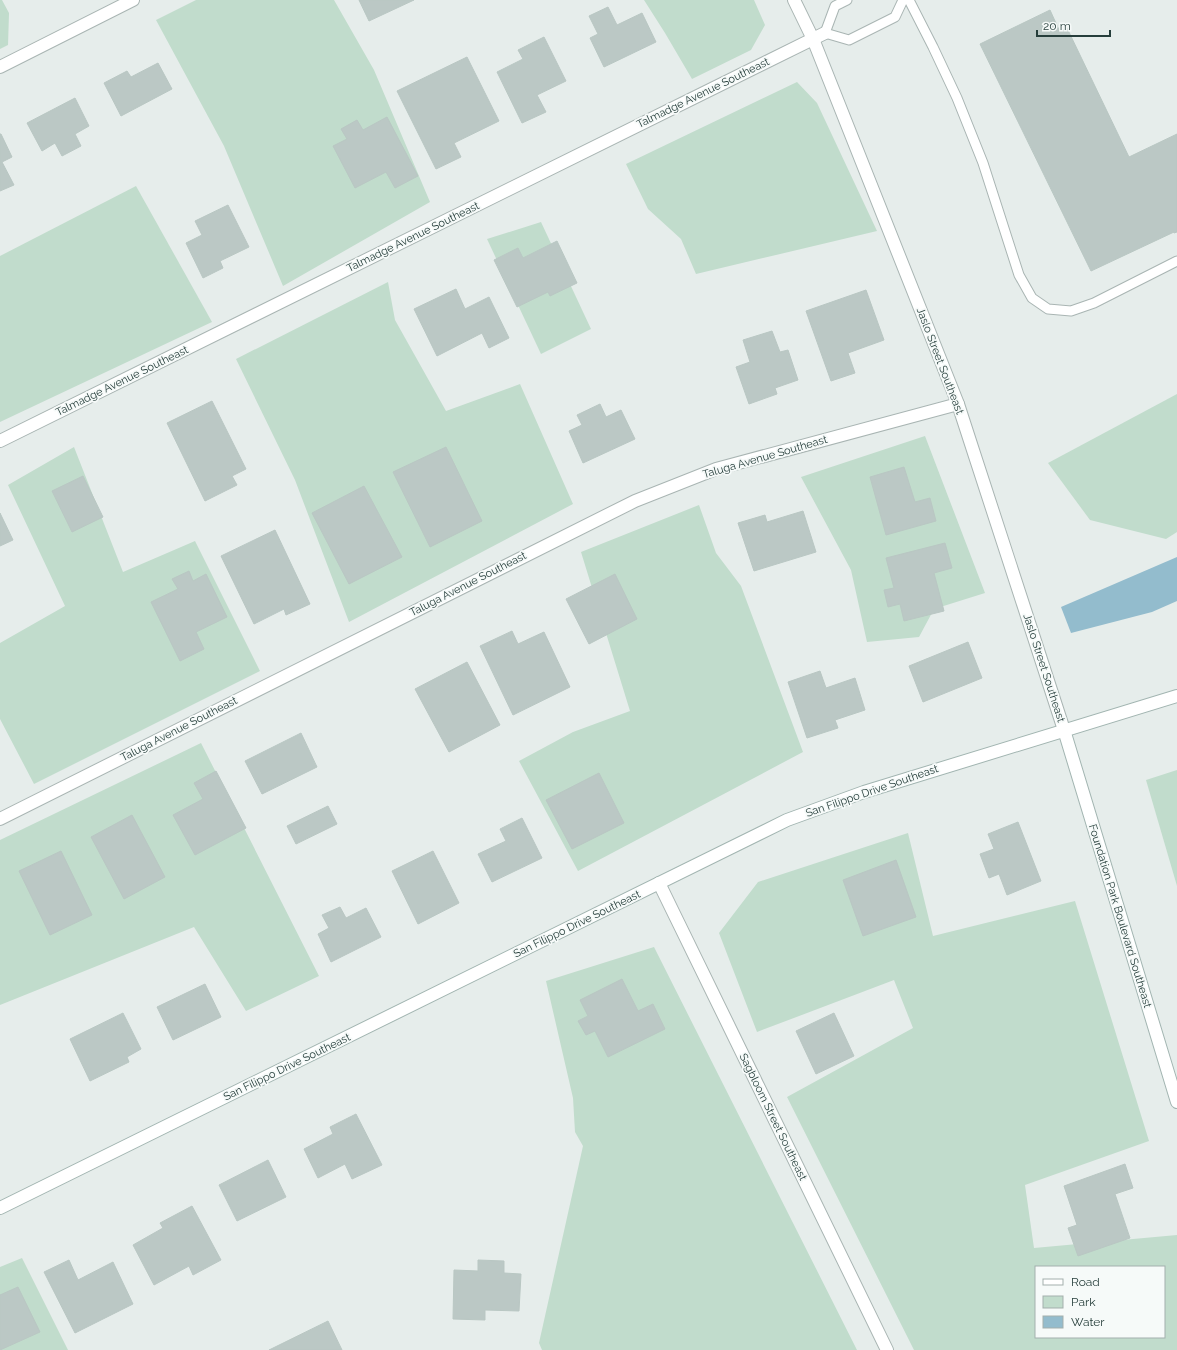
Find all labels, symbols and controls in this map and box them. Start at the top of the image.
scale bar [1037,12,1110,38]
text: 20 m [1043,19,1071,33]
street label: Talmadge Avenue Southeast [635,55,772,131]
street label: Talmadge Avenue Southeast [345,199,482,275]
street label: Jaslo Street Southeast [914,306,967,417]
street label: Talmadge Avenue Southeast [54,343,191,419]
street label: Taluga Avenue Southeast [701,433,829,481]
street label: Taluga Avenue Southeast [408,549,529,619]
street label: Jaslo Street Southeast [1020,612,1068,724]
street label: Taluga Avenue Southeast [119,694,240,764]
street label: San Filippo Drive Southeast [804,762,940,820]
street label: Foundation Park Boulevard Southeast [1086,822,1154,1010]
street label: San Filippo Drive Southeast [511,887,643,960]
street label: San Filippo Drive Southeast [221,1030,353,1103]
street label: Sagbloom Street Southeast [737,1051,810,1183]
legend [1035,1266,1165,1338]
text: Road [1071,1275,1100,1289]
text: Park [1071,1295,1096,1309]
text: Water [1071,1315,1105,1329]

